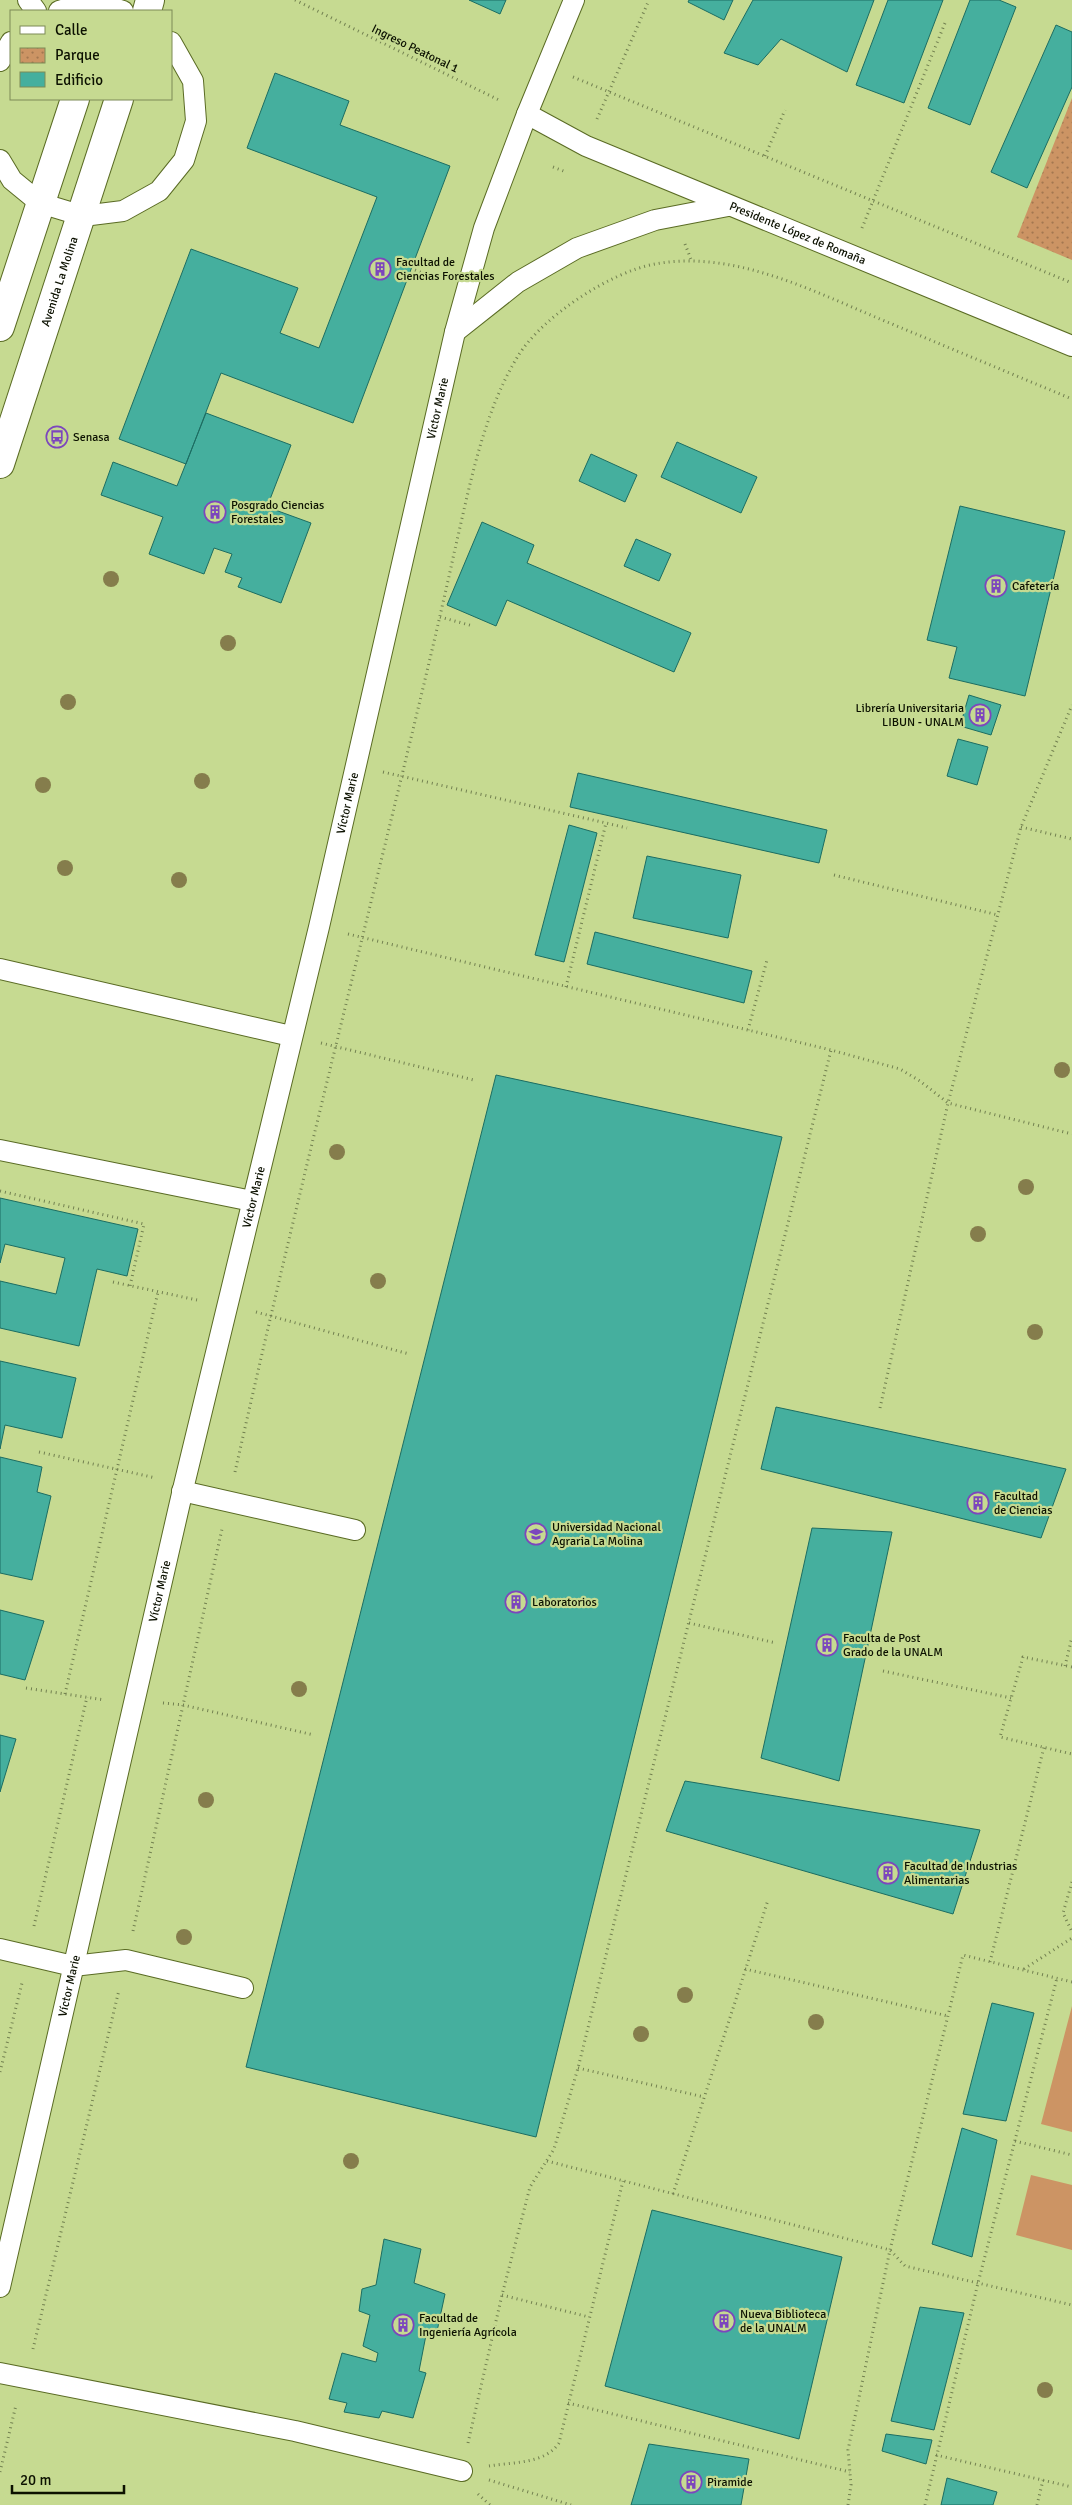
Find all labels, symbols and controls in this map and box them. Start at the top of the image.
legend [10,10,172,100]
text: Calle [55,21,88,39]
street label: Ingreso Peatonal 1 [369,21,461,77]
text: Parque [55,46,100,64]
text: Edificio [55,71,103,89]
street label: Presidente López de Romaña [727,198,868,268]
street label: Avenida La Molina [38,235,81,328]
place label: Facultad de Ciencias Forestales [396,255,495,284]
building icon: Facultad de Ciencias Forestales [368,257,392,281]
street label: Víctor Marie [423,376,452,441]
bus stop icon: Senasa [45,425,69,449]
place label: Senasa [73,430,110,445]
place label: Posgrado Ciencias Forestales [231,498,324,527]
building icon: Posgrado Ciencias Forestales [203,500,227,524]
building icon: Cafetería [984,574,1008,598]
place label: Cafetería [1012,579,1059,594]
place label: Librería Universitaria LIBUN - UNALM [855,701,964,730]
building icon: Librería Universitaria LIBUN - UNALM [968,703,992,727]
street label: Víctor Marie [333,771,362,835]
street label: Víctor Marie [239,1165,268,1229]
place label: Facultad de Ciencias [994,1489,1052,1518]
building icon: Facultad de Ciencias [966,1491,990,1515]
place label: Universidad Nacional Agraria La Molina [552,1520,661,1549]
school or university icon: Universidad Nacional Agraria La Molina [524,1522,548,1546]
street label: Víctor Marie [145,1559,174,1623]
building icon: Laboratorios [504,1590,528,1614]
place label: Laboratorios [532,1595,597,1610]
place label: Faculta de Post Grado de la UNALM [843,1631,943,1660]
building icon: Faculta de Post Grado de la UNALM [815,1633,839,1657]
place label: Facultad de Industrias Alimentarias [904,1859,1017,1888]
building icon: Facultad de Industrias Alimentarias [876,1861,900,1885]
street label: Víctor Marie [55,1953,83,2018]
place label: Nueva Biblioteca de la UNALM [740,2307,826,2336]
building icon: Nueva Biblioteca de la UNALM [712,2309,736,2333]
place label: Facultad de Ingeniería Agrícola [419,2311,517,2340]
building icon: Facultad de Ingeniería Agrícola [391,2313,415,2337]
scale bar [12,2462,125,2494]
building icon: Piramide [679,2470,703,2494]
text: 20 m [20,2471,51,2489]
place label: Piramide [707,2475,753,2490]

